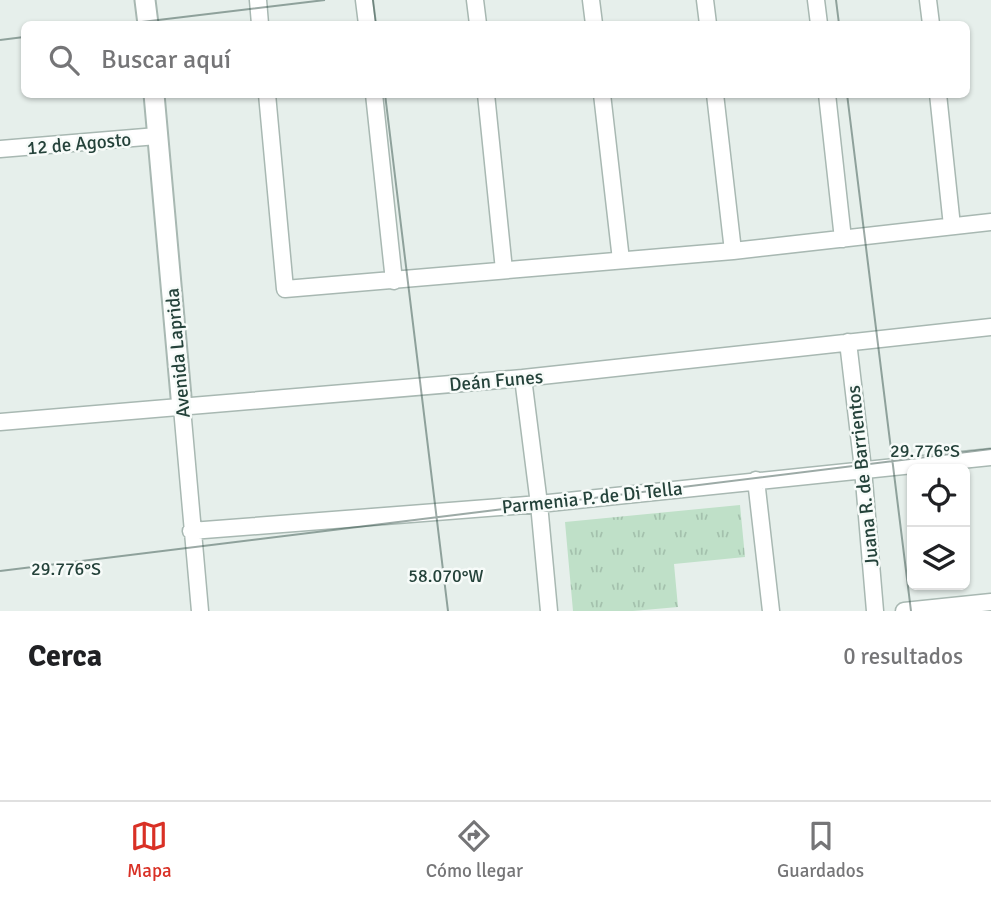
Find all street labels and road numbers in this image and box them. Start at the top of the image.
street label: 12 de Agosto [26,127,132,161]
street label: Avenida Laprida [160,287,196,419]
street label: Deán Funes [448,365,544,397]
street label: Juana R. de Barrientos [842,384,884,568]
street label: Parmenia P. de Di Tella [501,477,684,519]

